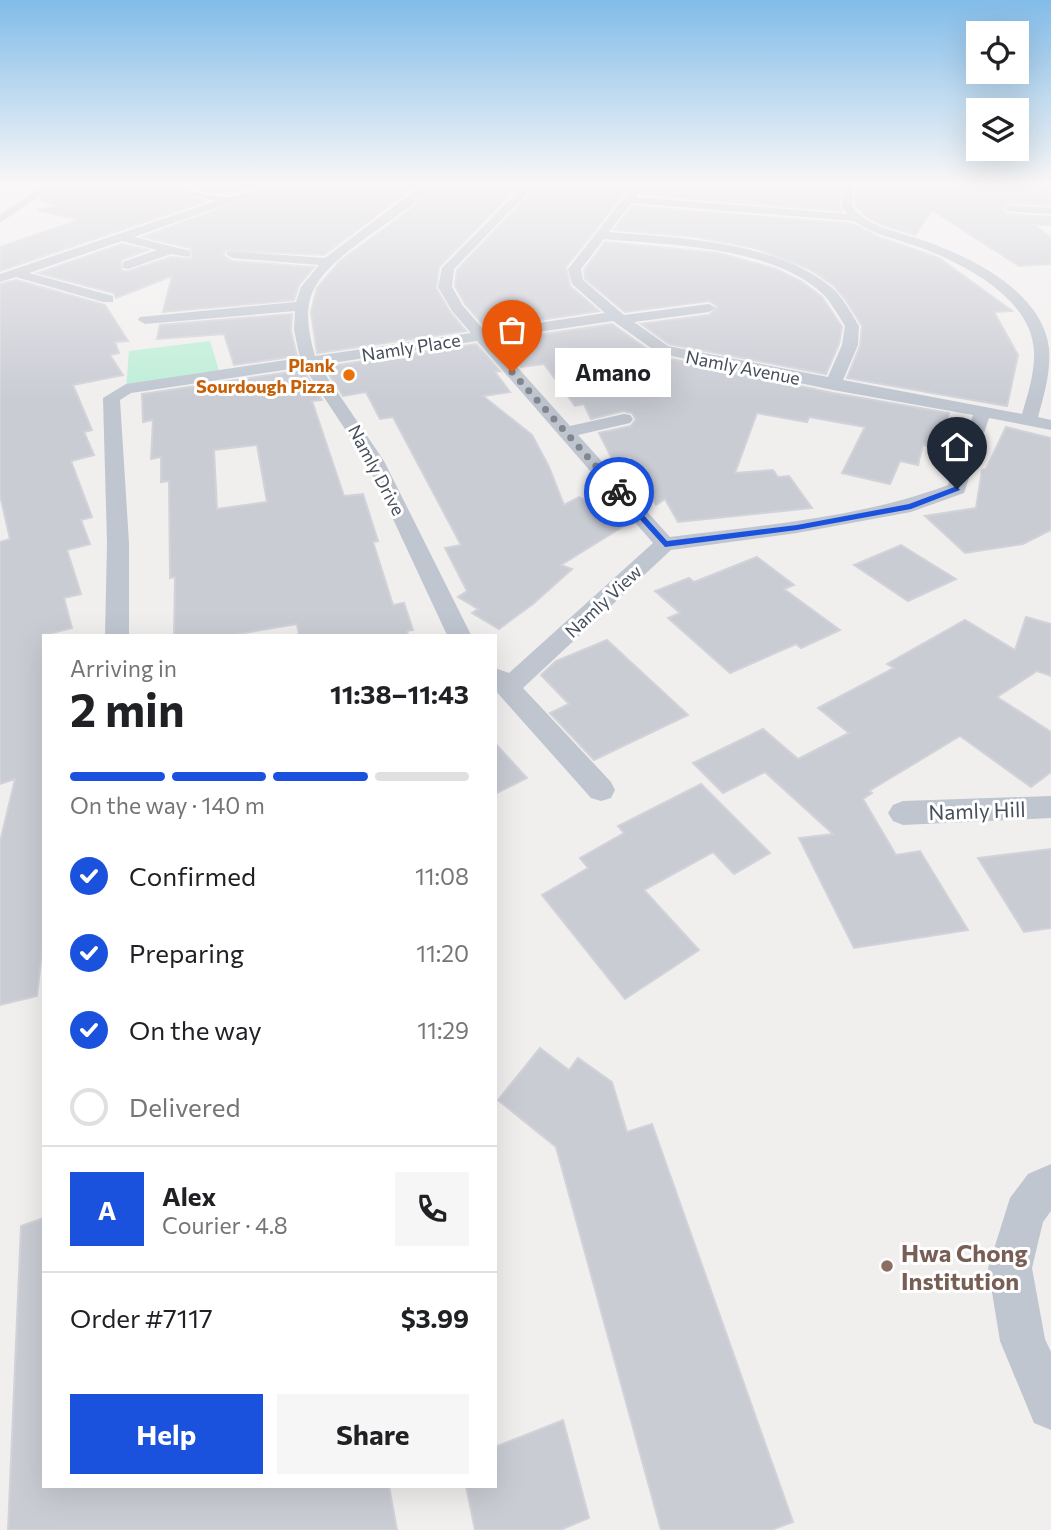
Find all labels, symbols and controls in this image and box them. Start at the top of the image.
map controls [966,21,1029,161]
button: locate [966,21,1029,84]
button: layers [966,98,1029,161]
pin [482,300,542,372]
icon: bag [493,311,531,349]
street label: Namly Place [360,328,462,366]
street label: Namly Avenue [684,345,802,389]
callout: Amano [554,348,670,396]
place label: Plank Sourdough Pizza [196,354,336,397]
text: Amano [575,358,651,386]
marker: Plank Sourdough Pizza [341,367,357,383]
pin [927,417,987,489]
street label: Namly Drive [344,421,410,519]
icon: home [938,428,976,466]
courier [584,457,654,527]
icon: bike [600,473,638,511]
street label: Namly View [560,560,646,642]
text: Arriving in [70,654,177,682]
text: 11:38–11:43 [330,678,469,709]
text: 2 min [70,680,185,736]
text: On the way · 140 m [70,791,265,819]
street label: Namly Hill [928,796,1026,824]
icon: check [70,857,108,895]
text: Confirmed [129,860,256,891]
text: 11:08 [415,862,469,890]
icon: check [70,934,108,972]
text: Preparing [129,937,244,968]
text: 11:20 [416,939,469,967]
icon: check [70,1011,108,1049]
text: On the way [129,1014,262,1045]
text: 11:29 [417,1016,469,1044]
text: Delivered [129,1091,240,1122]
button: phone [395,1172,469,1246]
text: Alex [162,1180,216,1211]
text: A [98,1194,116,1225]
text: Courier · 4.8 [162,1211,288,1239]
place label: Hwa Chong Institution [901,1238,1028,1295]
marker: Hwa Chong Institution [879,1258,895,1274]
text: Order #7117 [70,1302,213,1333]
text: $3.99 [401,1302,469,1333]
button: Help [70,1394,263,1474]
button: Share [277,1394,469,1474]

